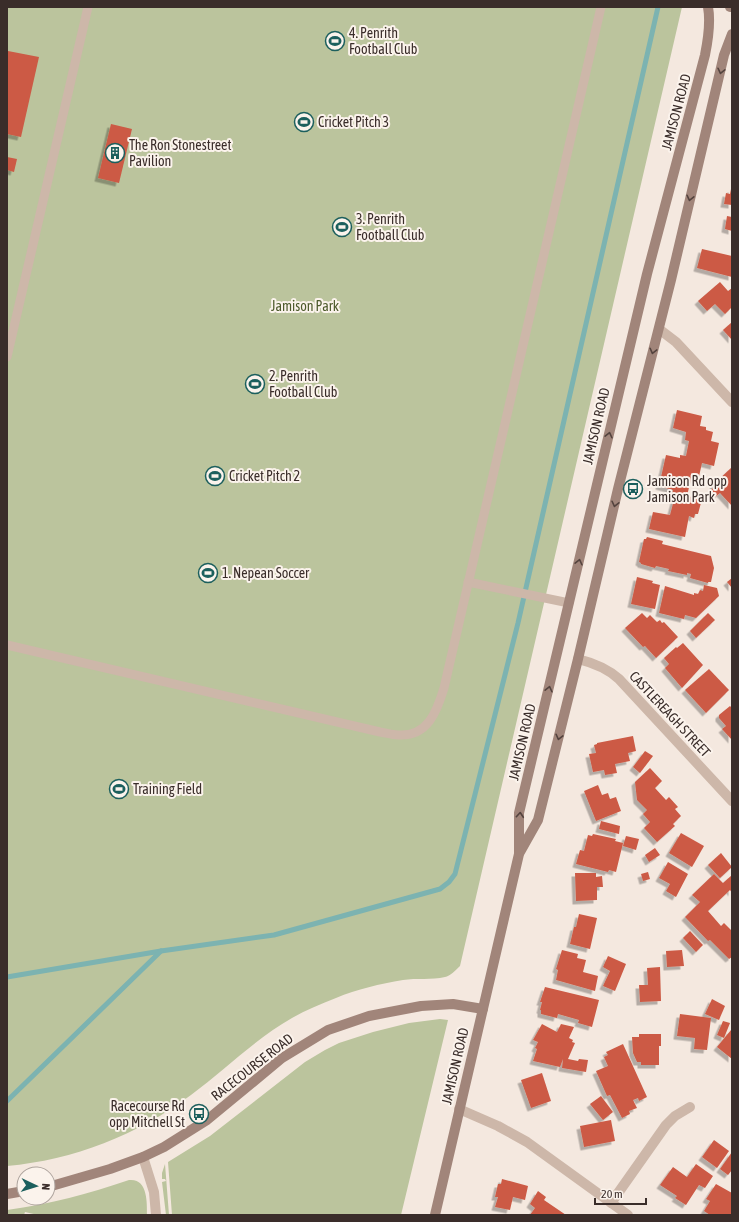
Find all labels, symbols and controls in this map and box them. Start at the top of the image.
place label: 4. Penrith Football Club [349,25,418,57]
sports icon: 4. Penrith Football Club [324,30,346,52]
one-way arrow [717,68,725,74]
street label: JAMISON ROAD [658,72,694,152]
sports icon: Cricket Pitch 3 [293,111,315,133]
place label: Cricket Pitch 3 [318,114,389,130]
place label: The Ron Stonestreet Pavilion [129,137,232,169]
building icon: The Ron Stonestreet Pavilion [104,142,126,164]
one-way arrow [687,195,695,201]
place label: 3. Penrith Football Club [356,211,425,243]
sports icon: 3. Penrith Football Club [331,216,353,238]
park label: Jamison Park [271,298,339,314]
one-way arrow [649,347,658,354]
place label: 2. Penrith Football Club [269,368,338,400]
sports icon: 2. Penrith Football Club [244,373,266,395]
street label: JAMISON ROAD [579,386,613,466]
one-way arrow [604,432,612,439]
sports icon: Cricket Pitch 2 [204,465,226,487]
place label: Cricket Pitch 2 [229,468,300,484]
place label: Jamison Rd opp Jamison Park [647,473,727,505]
bus stop icon: Jamison Rd opp Jamison Park [622,478,644,500]
one-way arrow [611,501,619,508]
one-way arrow [574,559,582,565]
sports icon: 1. Nepean Soccer [197,562,219,584]
place label: 1. Nepean Soccer [222,565,310,581]
street label: CASTLEREAGH STREET [626,668,714,760]
one-way arrow [544,685,552,692]
street label: JAMISON ROAD [505,702,539,782]
one-way arrow [555,734,563,740]
sports icon: Training Field [108,778,130,800]
place label: Training Field [133,781,202,797]
one-way arrow [515,812,524,818]
street label: JAMISON ROAD [438,1026,472,1106]
street label: RACECOURSE ROAD [208,1030,296,1104]
place label: Racecourse Rd opp Mitchell St [109,1098,185,1130]
bus stop icon: Racecourse Rd opp Mitchell St [188,1103,210,1125]
north arrow [16,1166,56,1206]
scale bar [595,1180,646,1206]
text: N [40,1183,52,1190]
text: 20 m [601,1187,623,1201]

